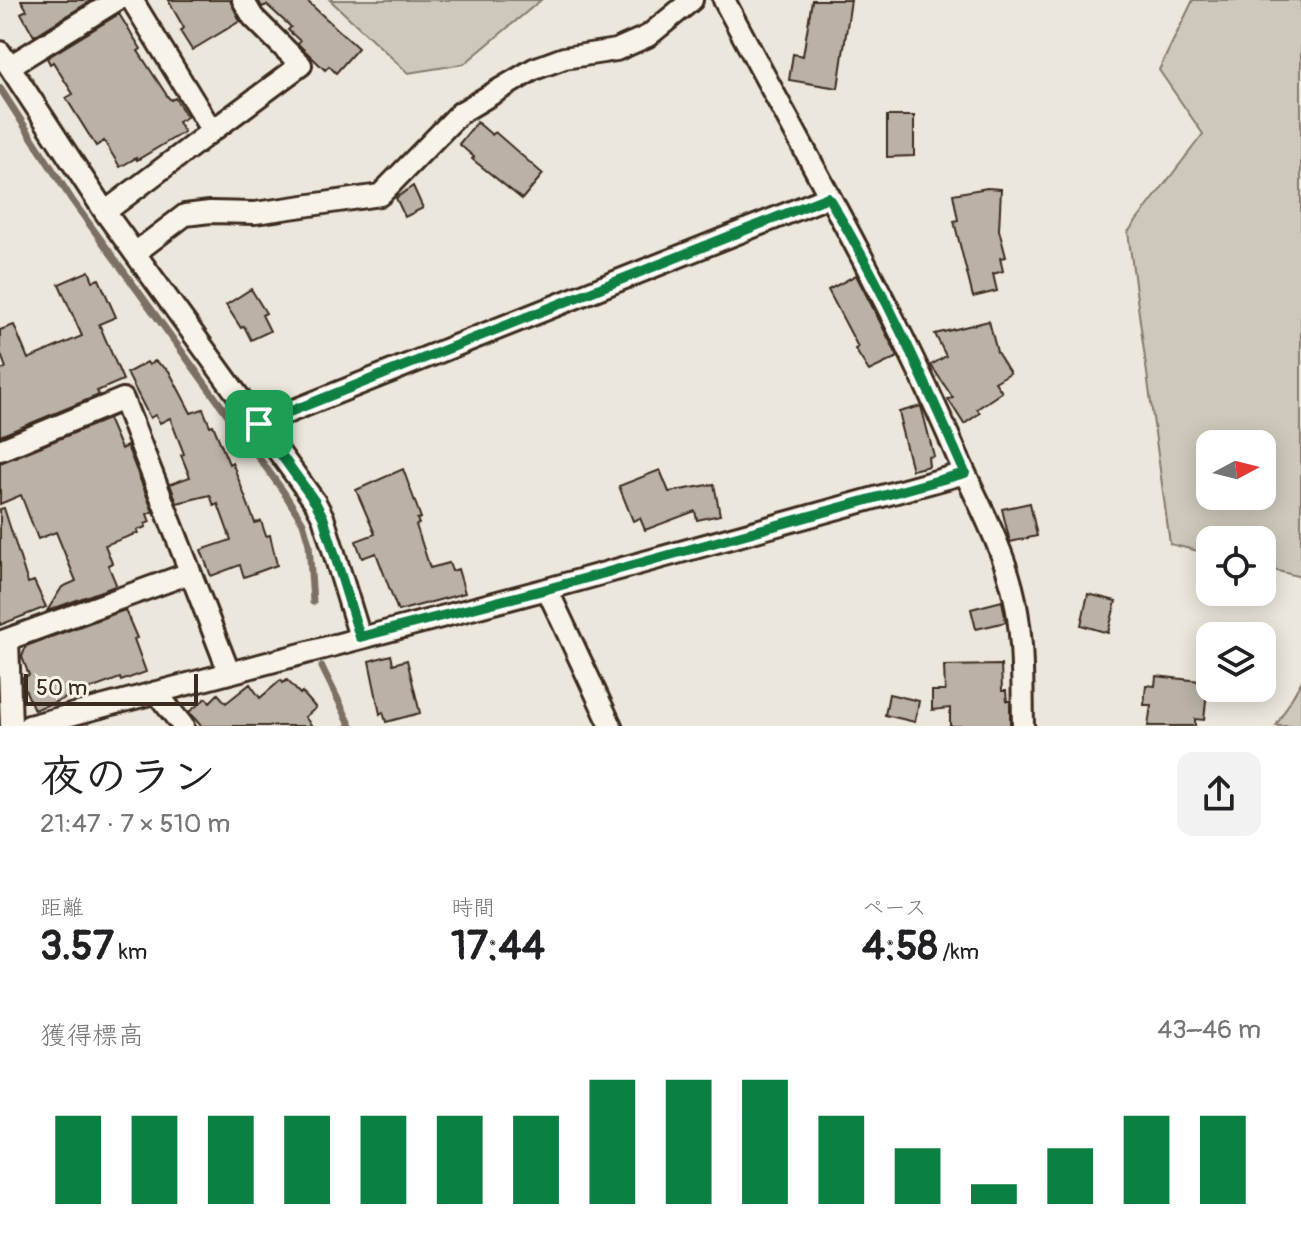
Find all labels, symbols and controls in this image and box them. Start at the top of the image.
pin [225,390,293,458]
icon: arrive [237,402,281,446]
north arrow [1196,430,1276,510]
map controls [1196,430,1276,702]
button: locate [1196,526,1276,606]
button: layers [1196,622,1276,702]
scale bar [24,670,198,706]
text: 50 m [36,674,87,702]
text: 夜のラン [40,750,216,805]
button: share [1177,752,1261,836]
text: 21:47 · 7 × 510 m [40,808,230,840]
text: 距離 [40,894,84,922]
text: 時間 [451,894,495,922]
text: ペース [862,894,927,922]
text: 3.57 [40,922,114,971]
text: 17:44 [451,922,545,971]
text: 4:58 [862,922,938,971]
text: km [114,938,147,966]
text: /km [938,938,979,966]
text: 43–46 m [1157,1014,1261,1046]
text: 獲得標高 [40,1020,144,1052]

